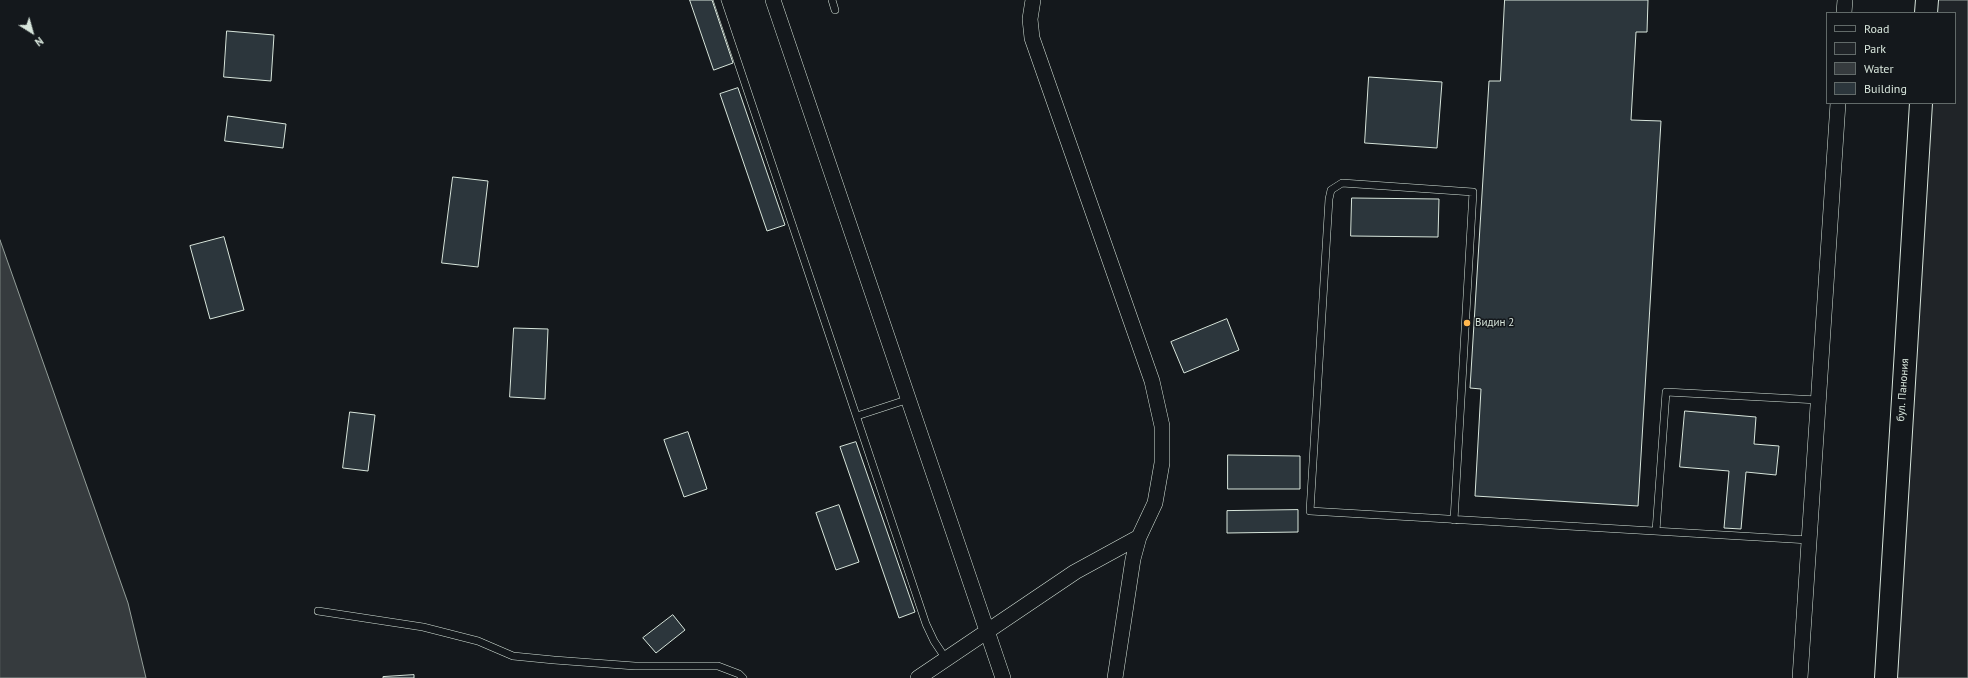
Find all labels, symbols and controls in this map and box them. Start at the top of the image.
north arrow [12,12,52,52]
legend [1826,12,1956,104]
text: Road [1864,21,1889,36]
text: N [32,34,46,49]
text: Park [1864,41,1886,56]
text: Water [1864,61,1894,76]
text: Building [1864,81,1907,96]
place label: Видин 2 [1475,316,1514,330]
marker: Видин 2 [1462,318,1472,328]
street label: бул. Панония [1894,358,1912,422]

